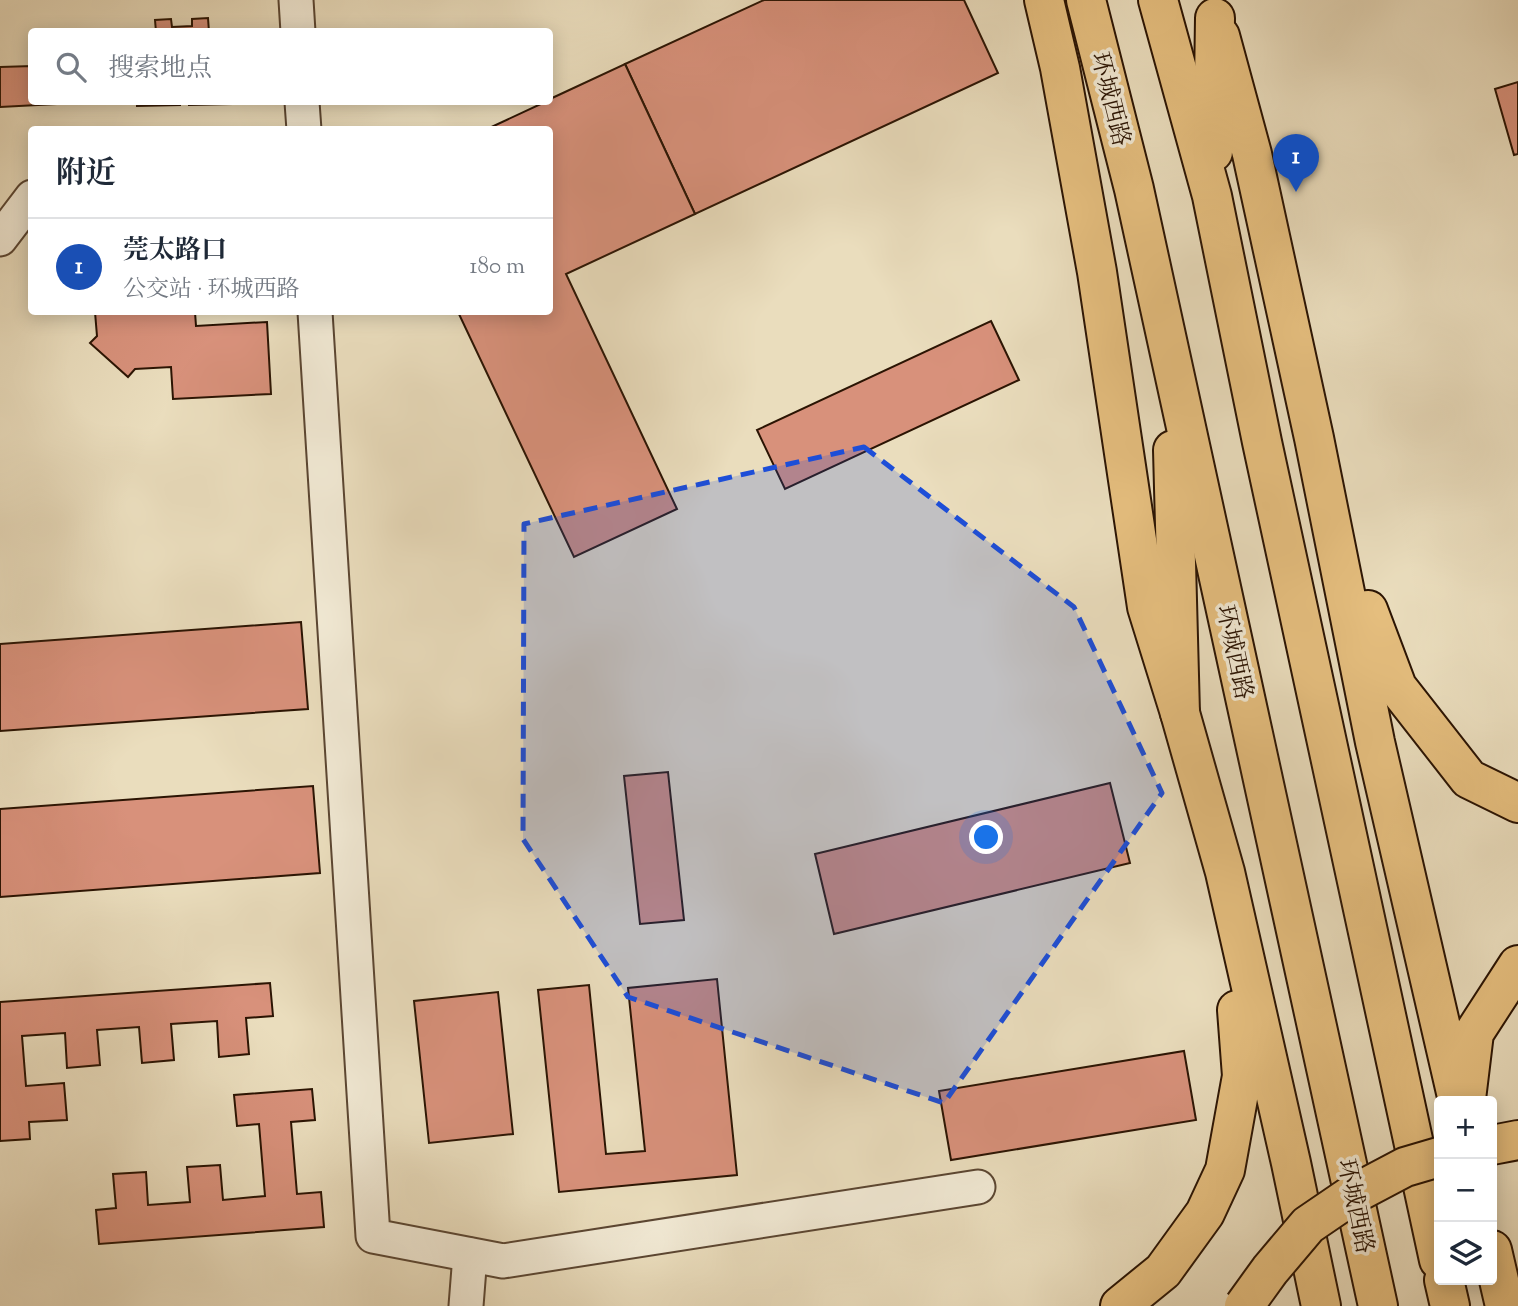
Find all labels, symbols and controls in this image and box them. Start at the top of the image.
search box [28,28,553,105]
icon: search [52,48,90,86]
street label: 环城西路 [1081,49,1137,150]
text: 搜索地点 [108,51,212,88]
pin: 1 [1273,134,1319,192]
text: 附近 [56,153,116,196]
text: 莞太路口 [123,233,227,270]
text: 1 [75,251,83,284]
text: 180 m [470,251,525,284]
text: 公交站 · 环城西路 [123,274,300,307]
street label: 环城西路 [1206,602,1260,703]
your location [969,820,1003,854]
map controls [1434,1096,1497,1285]
button: + [1434,1096,1497,1159]
street label: 环城西路 [1327,1156,1381,1257]
button: − [1434,1159,1497,1222]
button: layers [1434,1222,1497,1285]

